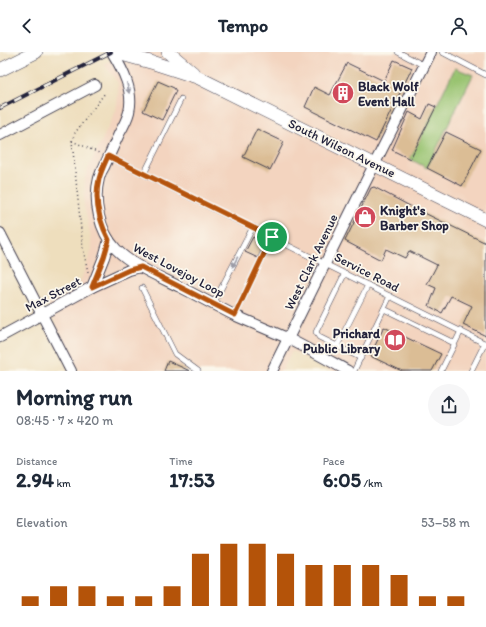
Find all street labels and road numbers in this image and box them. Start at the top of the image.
street label: South Wilson Avenue [286,116,398,180]
street label: West Clark Avenue [281,212,341,312]
street label: West Lovejoy Loop [131,240,227,300]
street label: Service Road [332,249,402,295]
street label: Max Street [23,273,84,315]

